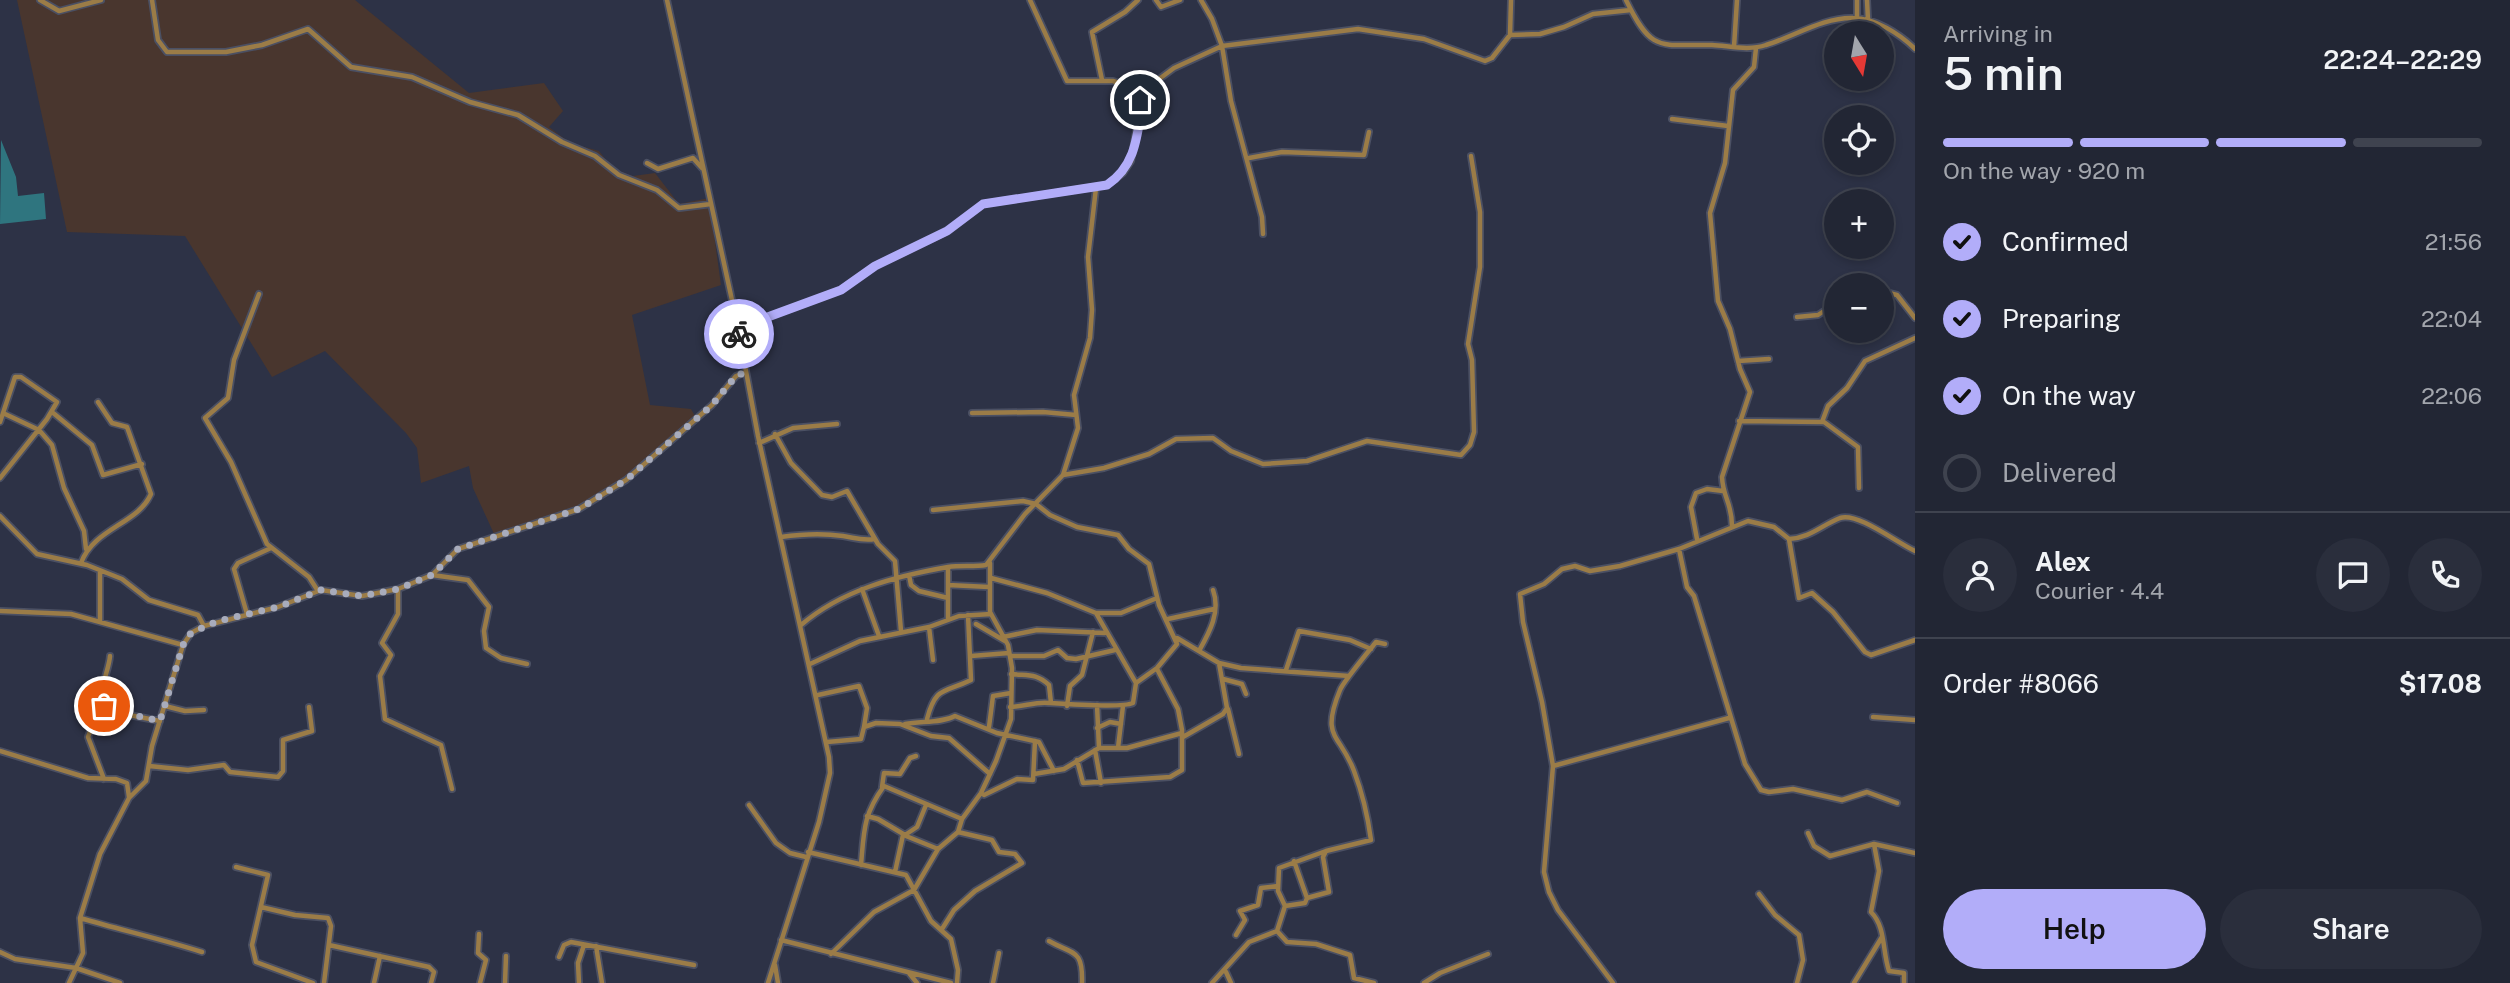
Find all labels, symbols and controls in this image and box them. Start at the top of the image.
text: Arriving in [1943,20,2053,47]
north arrow [1824,21,1894,91]
map controls [1824,21,1894,343]
text: 22:24–22:29 [2323,44,2482,75]
text: 5 min [1943,46,2064,100]
pin [1110,70,1170,130]
icon: home [1121,81,1159,119]
button: locate [1824,105,1894,175]
text: On the way · 920 m [1943,157,2145,184]
button: + [1824,189,1894,259]
icon: check [1943,223,1981,261]
text: Confirmed [2002,226,2129,257]
text: 21:56 [2425,228,2482,255]
button: − [1824,273,1894,343]
courier [704,299,774,369]
icon: check [1943,300,1981,338]
text: Preparing [2002,303,2121,334]
text: 22:04 [2421,305,2482,332]
icon: bike [720,315,758,353]
icon: check [1943,377,1981,415]
text: On the way [2002,380,2136,411]
text: 22:06 [2421,382,2482,409]
text: Delivered [2002,457,2117,488]
button: person [1943,538,2017,612]
button: chat [2316,538,2390,612]
button: phone [2408,538,2482,612]
text: Alex [2035,546,2091,577]
text: Courier · 4.4 [2035,577,2164,604]
text: Order #8066 [1943,668,2099,699]
text: $17.08 [2399,668,2482,699]
pin [74,676,134,736]
icon: bag [85,687,123,725]
button: Help [1943,889,2206,969]
button: Share [2220,889,2482,969]

